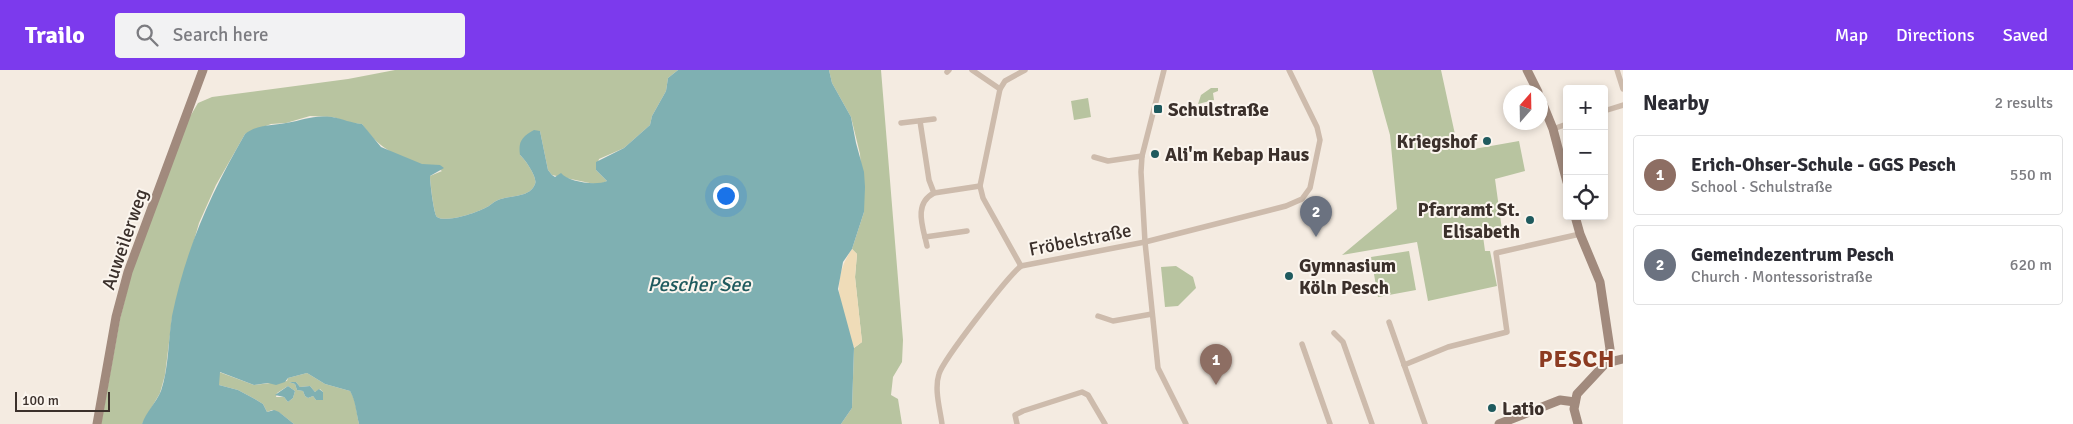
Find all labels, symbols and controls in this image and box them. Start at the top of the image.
search box [115,13,465,58]
text: Trailo [25,20,85,50]
icon: search [133,21,161,49]
text: Search here [173,23,269,47]
text: Map [1835,24,1868,46]
text: Directions [1896,24,1975,46]
text: Saved [2003,24,2048,46]
north arrow [1503,85,1548,130]
map controls [1563,85,1608,220]
button: + [1563,85,1608,130]
text: Nearby [1643,90,1709,116]
text: 2 results [1994,93,2053,113]
place label: Schulstraße [1168,98,1269,122]
marker: Schulstraße [1152,103,1164,115]
place label: Kriegshof [1397,130,1478,154]
button: − [1563,130,1608,175]
marker: Kriegshof [1481,135,1493,147]
place label: Ali'm Kebap Haus [1165,143,1309,167]
marker: Ali'm Kebap Haus [1149,148,1161,160]
text: Erich-Ohser-Schule - GGS Pesch [1691,153,1956,177]
text: 1 [1656,165,1664,185]
text: 550 m [2010,165,2052,185]
button: locate [1563,175,1608,220]
text: School · Schulstraße [1691,177,1833,197]
your location [713,183,739,209]
street label: Auweilerweg [96,186,153,293]
pin: 2 [1300,196,1332,237]
place label: Pfarramt St. Elisabeth [1417,198,1520,244]
marker: Pfarramt St. Elisabeth [1524,214,1536,226]
street label: Fröbelstraße [1027,218,1134,262]
text: Gemeindezentrum Pesch [1691,243,1894,267]
place label: Gymnasium Köln Pesch [1299,254,1396,300]
text: 2 [1656,255,1664,275]
text: 620 m [2010,255,2052,275]
text: Church · Montessoristraße [1691,267,1873,287]
marker: Gymnasium Köln Pesch [1283,270,1295,282]
water label: Pescher See [648,272,751,297]
pin: 1 [1200,344,1232,385]
district label: PESCH [1538,344,1616,374]
scale bar [15,389,110,412]
text: 100 m [22,392,59,409]
place label: Latio [1502,397,1544,421]
marker: Latio [1486,402,1498,414]

